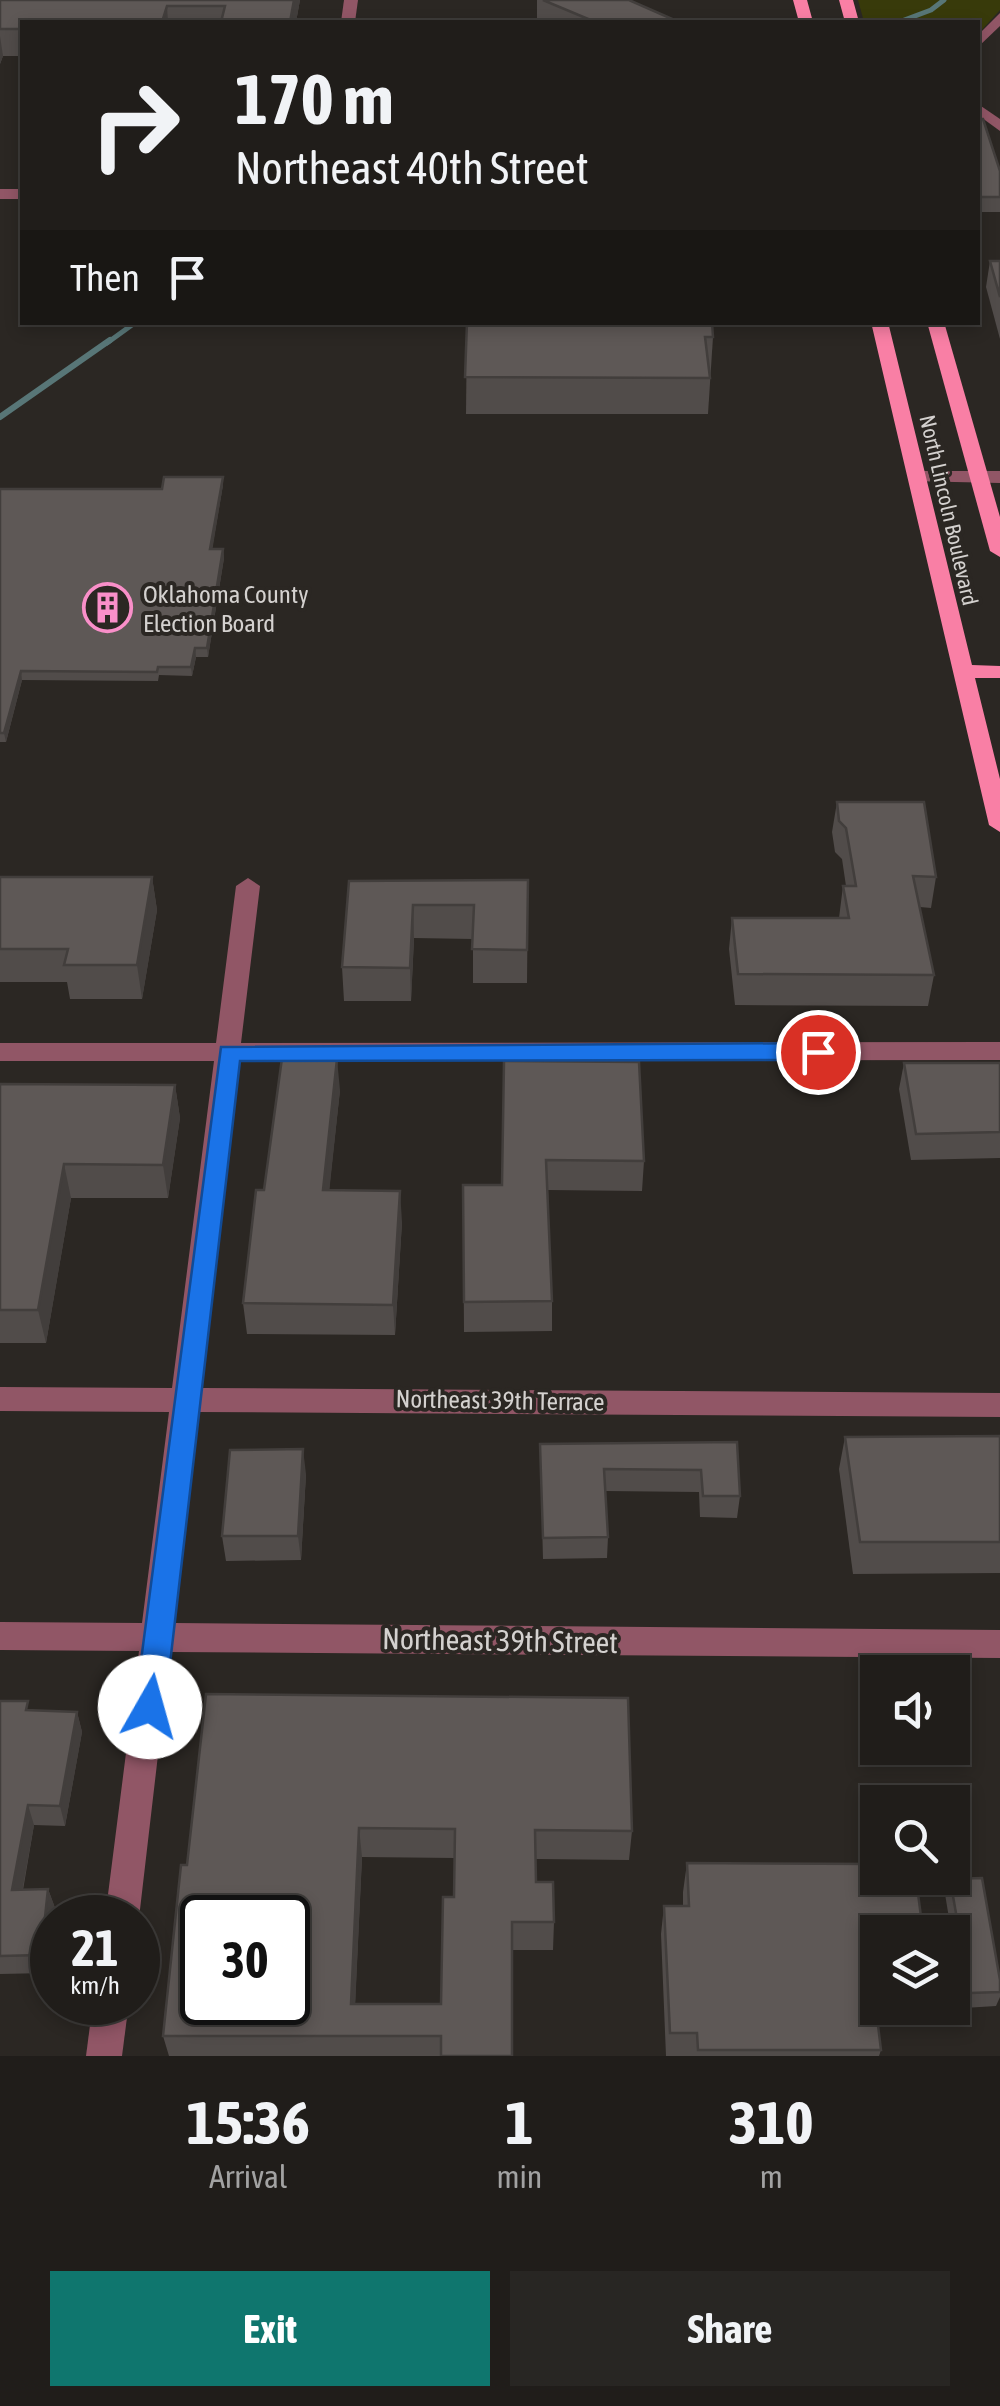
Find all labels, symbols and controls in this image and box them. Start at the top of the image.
text: 170 m [235,59,394,139]
icon: right [70,60,200,190]
text: Northeast 40th Street [235,142,589,194]
icon: arrive [160,250,215,305]
text: Then [70,256,140,299]
street label: North Lincoln Boulevard [914,412,984,608]
place label: Oklahoma County Election Board [143,580,308,637]
building icon: Oklahoma County Election Board [82,582,134,634]
pin [776,1010,861,1095]
icon: arrive [791,1025,846,1080]
street label: Northeast 39th Terrace [395,1384,605,1416]
street label: Northeast 39th Street [382,1621,618,1659]
position arrow [98,1655,202,1759]
map controls [860,1655,970,2025]
button: sound [860,1655,970,1765]
button: search [860,1785,970,1895]
speed limit sign: 30 [180,1895,310,2025]
button: layers [860,1915,970,2025]
text: 21 [71,1919,118,1977]
text: km/h [70,1971,120,1999]
text: 15:36 [186,2088,310,2157]
text: 1 [505,2088,534,2157]
text: 310 [729,2088,813,2157]
text: Arrival [209,2158,287,2195]
text: min [496,2158,542,2195]
text: m [760,2158,783,2195]
button: Exit [50,2271,490,2386]
button: Share [510,2271,950,2386]

